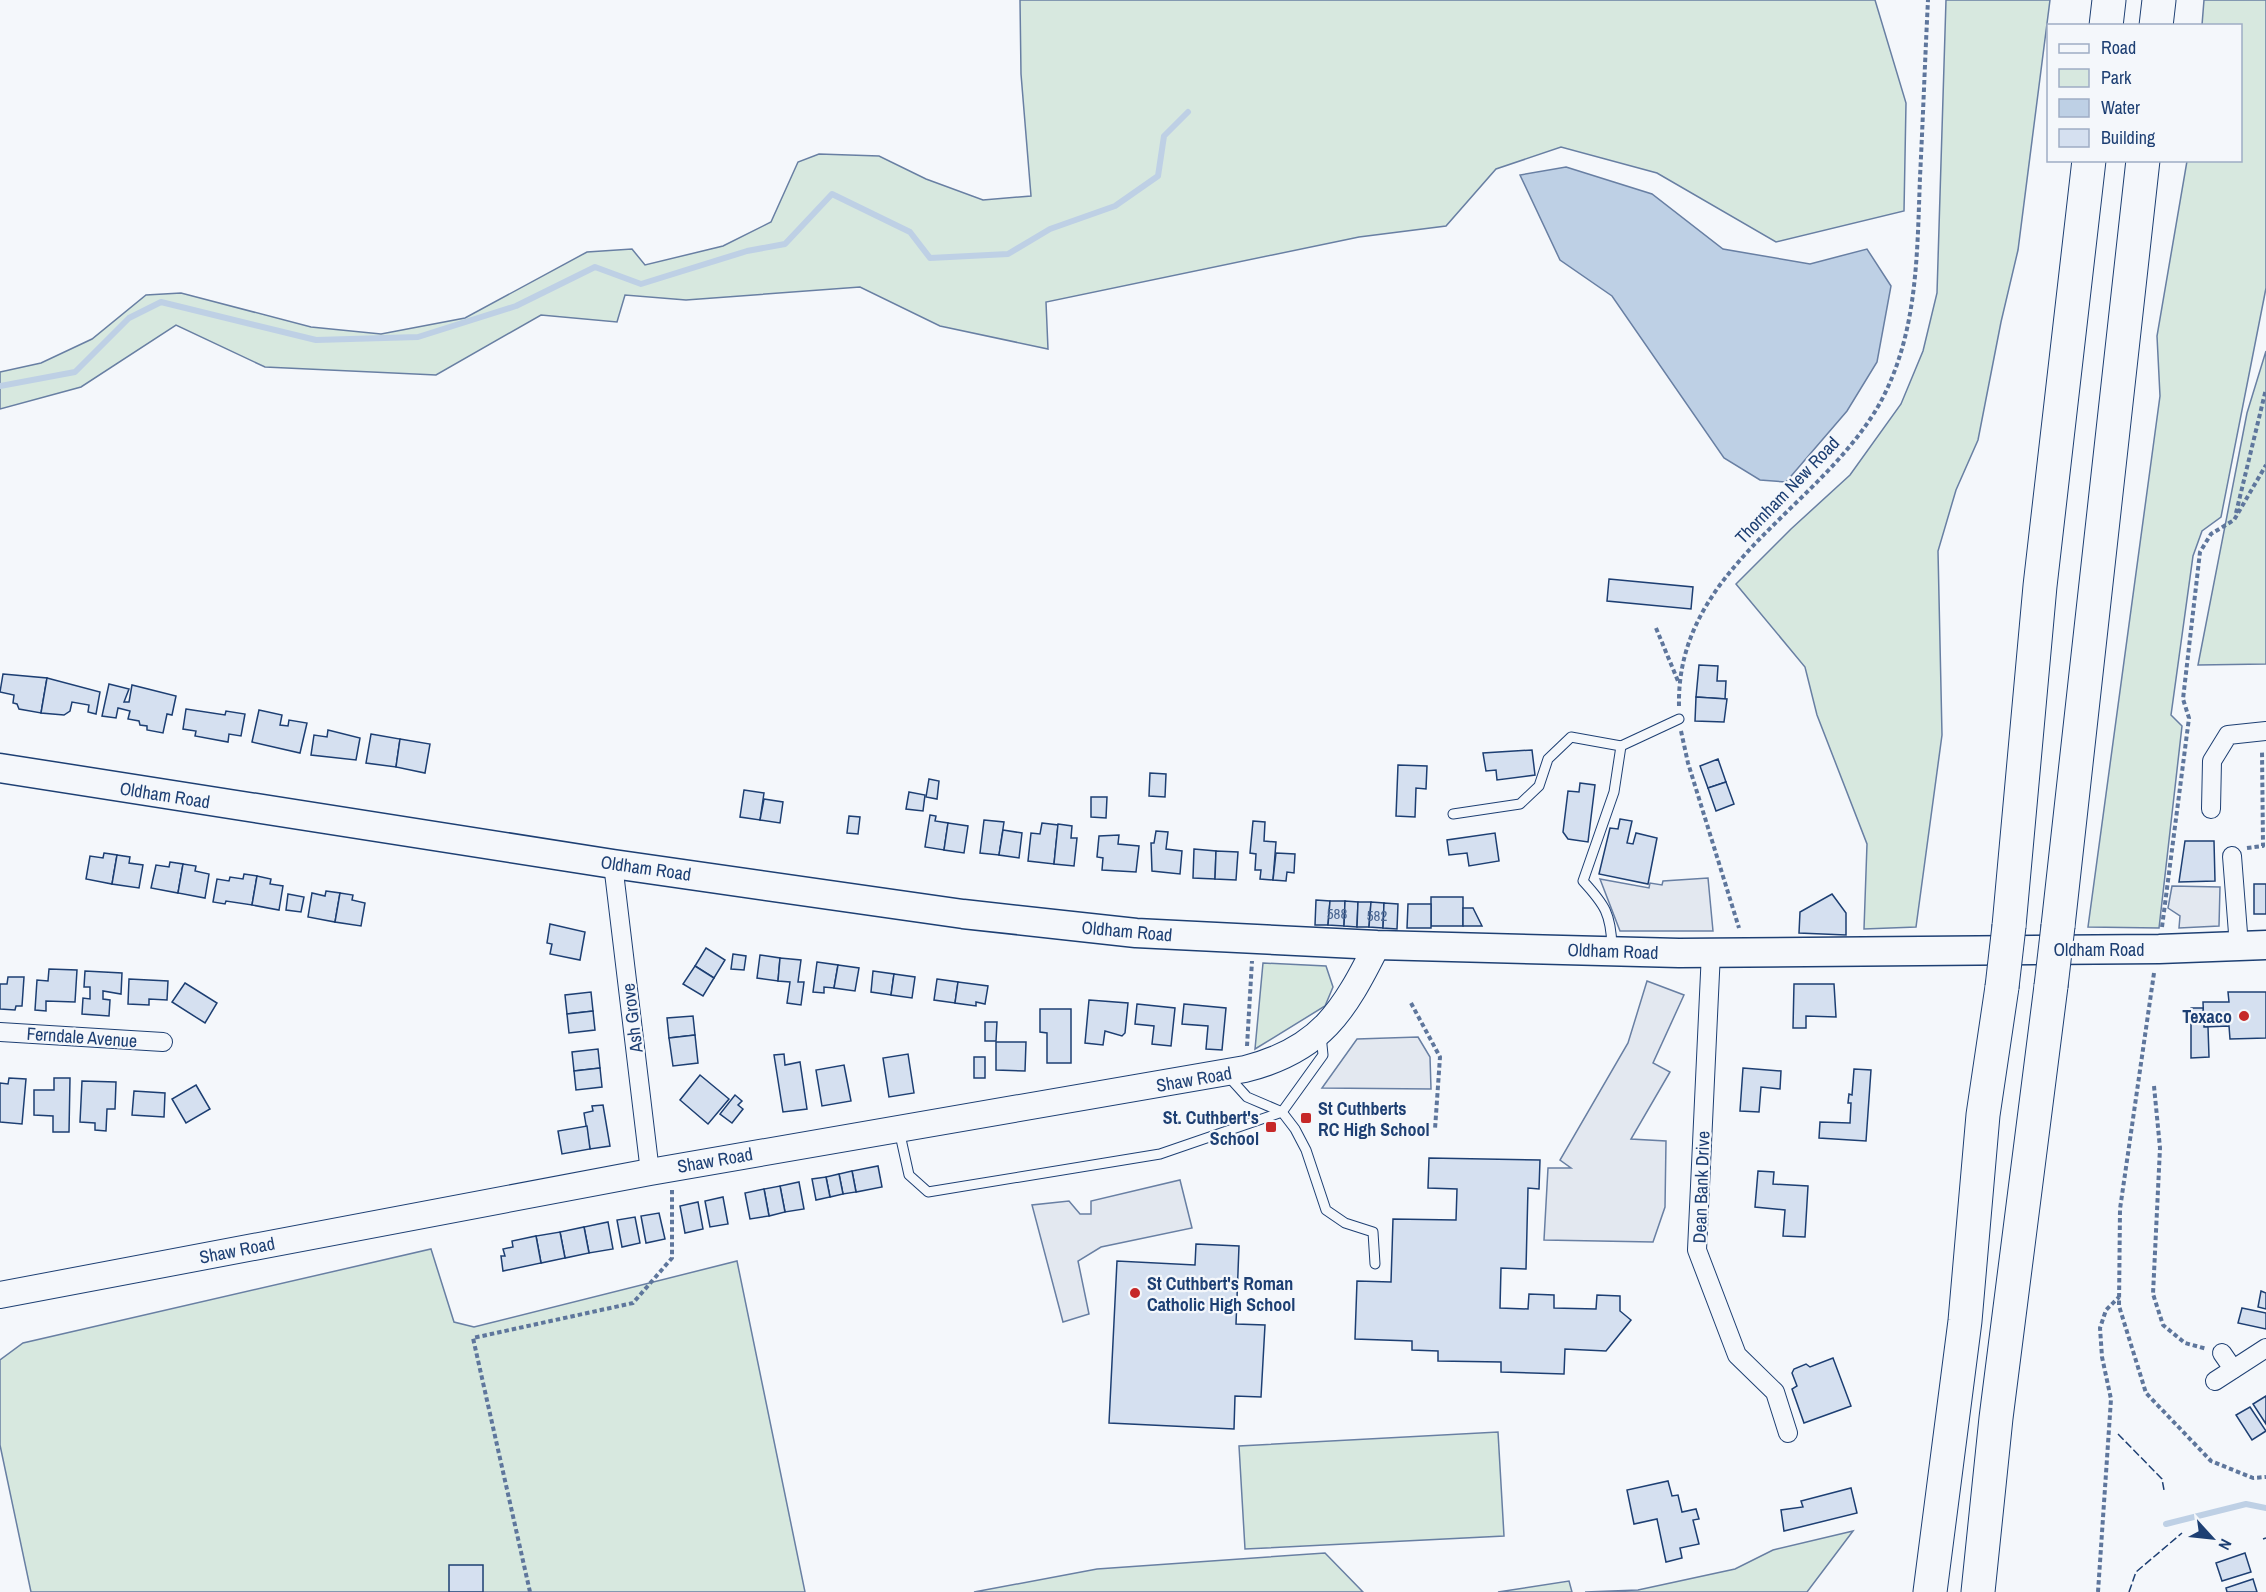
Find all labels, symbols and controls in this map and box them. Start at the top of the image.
legend [2047,24,2242,162]
text: Road [2101,35,2136,60]
text: Park [2101,65,2132,90]
text: Water [2101,95,2140,120]
text: Building [2101,125,2156,150]
street label: Thornham New Road [1729,431,1845,549]
street label: Oldham Road [118,776,212,814]
street label: Oldham Road [599,849,693,887]
house number: 588 [1327,903,1347,924]
house number: 582 [1367,905,1387,926]
street label: Oldham Road [1081,915,1173,947]
street label: Oldham Road [1567,937,1659,965]
street label: Oldham Road [2053,937,2145,962]
street label: Ash Grove [615,982,649,1055]
place label: Texaco [2182,1004,2232,1029]
marker: Texaco [2237,1009,2251,1023]
street label: Ferndale Avenue [26,1021,138,1053]
street label: Shaw Road [1154,1060,1234,1098]
place label: St Cuthberts RC High School [1318,1096,1430,1142]
place label: St. Cuthbert's School [1163,1105,1259,1151]
marker: St Cuthberts RC High School [1299,1111,1313,1125]
marker: St. Cuthbert's School [1264,1120,1278,1134]
street label: Dean Bank Drive [1687,1130,1715,1244]
street label: Shaw Road [675,1141,755,1179]
street label: Shaw Road [197,1230,277,1270]
place label: St Cuthbert's Roman Catholic High School [1147,1271,1295,1317]
marker: St Cuthbert's Roman Catholic High School [1128,1286,1142,1300]
north arrow [2182,1508,2242,1568]
text: N [2213,1536,2237,1554]

